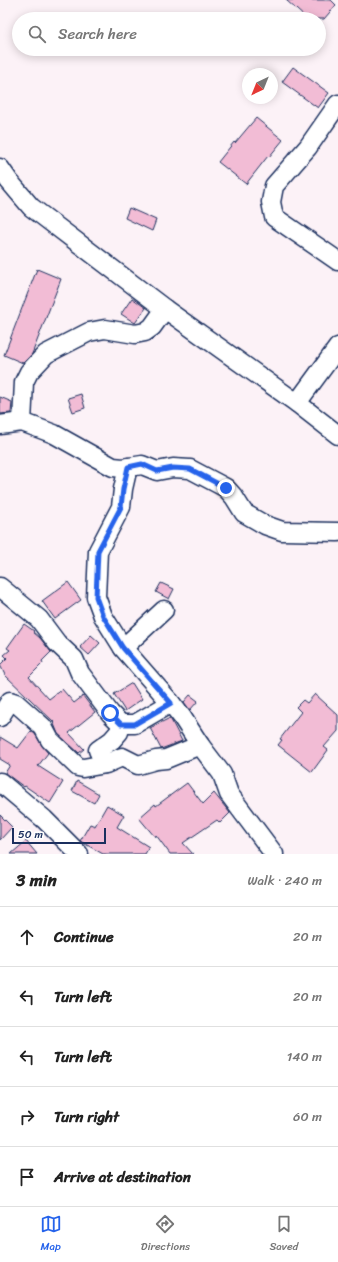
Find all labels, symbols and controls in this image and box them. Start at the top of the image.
search box [12,12,326,56]
text: Search here [58,21,137,47]
icon: search [26,23,48,45]
north arrow [242,68,278,104]
route end [217,479,235,497]
route start [101,704,119,722]
text: 50 m [18,825,43,844]
scale bar [12,826,106,845]
text: 3 min [16,865,57,895]
text: Walk · 240 m [247,869,322,892]
text: Continue [54,924,114,950]
text: 20 m [293,925,322,948]
icon: ahead [16,926,38,948]
text: Turn left [54,984,112,1010]
text: 20 m [293,985,322,1008]
icon: left [16,986,38,1008]
text: Turn left [54,1044,112,1070]
text: 140 m [287,1045,322,1068]
icon: left [16,1046,38,1068]
text: Turn right [54,1104,119,1130]
text: 60 m [293,1105,322,1128]
icon: right [16,1106,38,1128]
text: Arrive at destination [54,1164,191,1190]
icon: arrive [16,1166,38,1188]
tab: Map [40,1213,62,1256]
tab: Directions [141,1213,190,1256]
tab: Saved [269,1213,298,1256]

